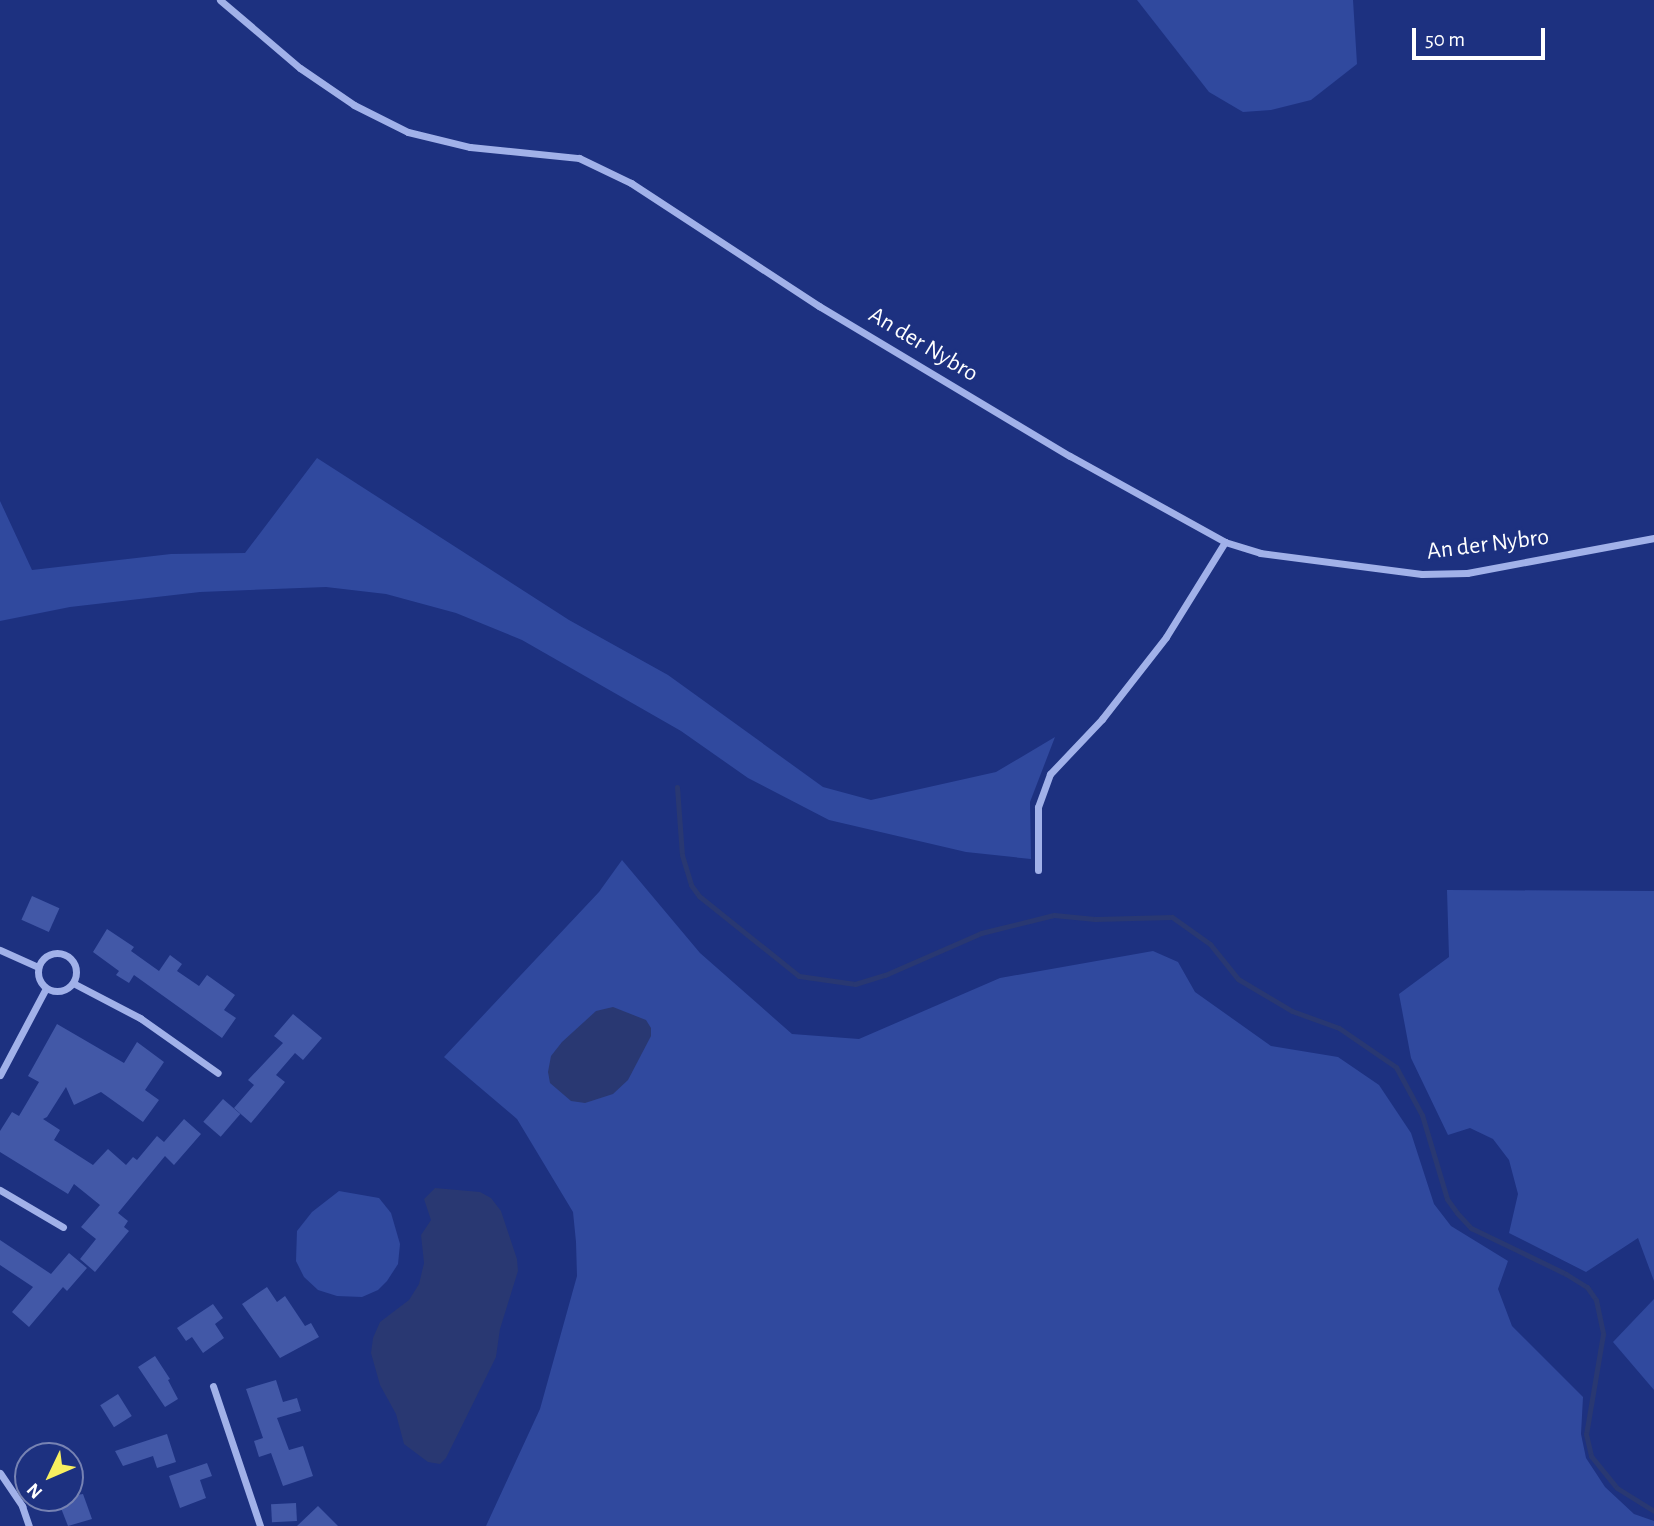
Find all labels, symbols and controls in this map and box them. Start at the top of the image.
scale bar [1416,14,1549,58]
text: 50 m [1425,29,1465,50]
street label: An der Nybro [863,301,983,389]
street label: An der Nybro [1425,523,1551,567]
north arrow [14,1442,84,1512]
text: N [24,1479,46,1502]

